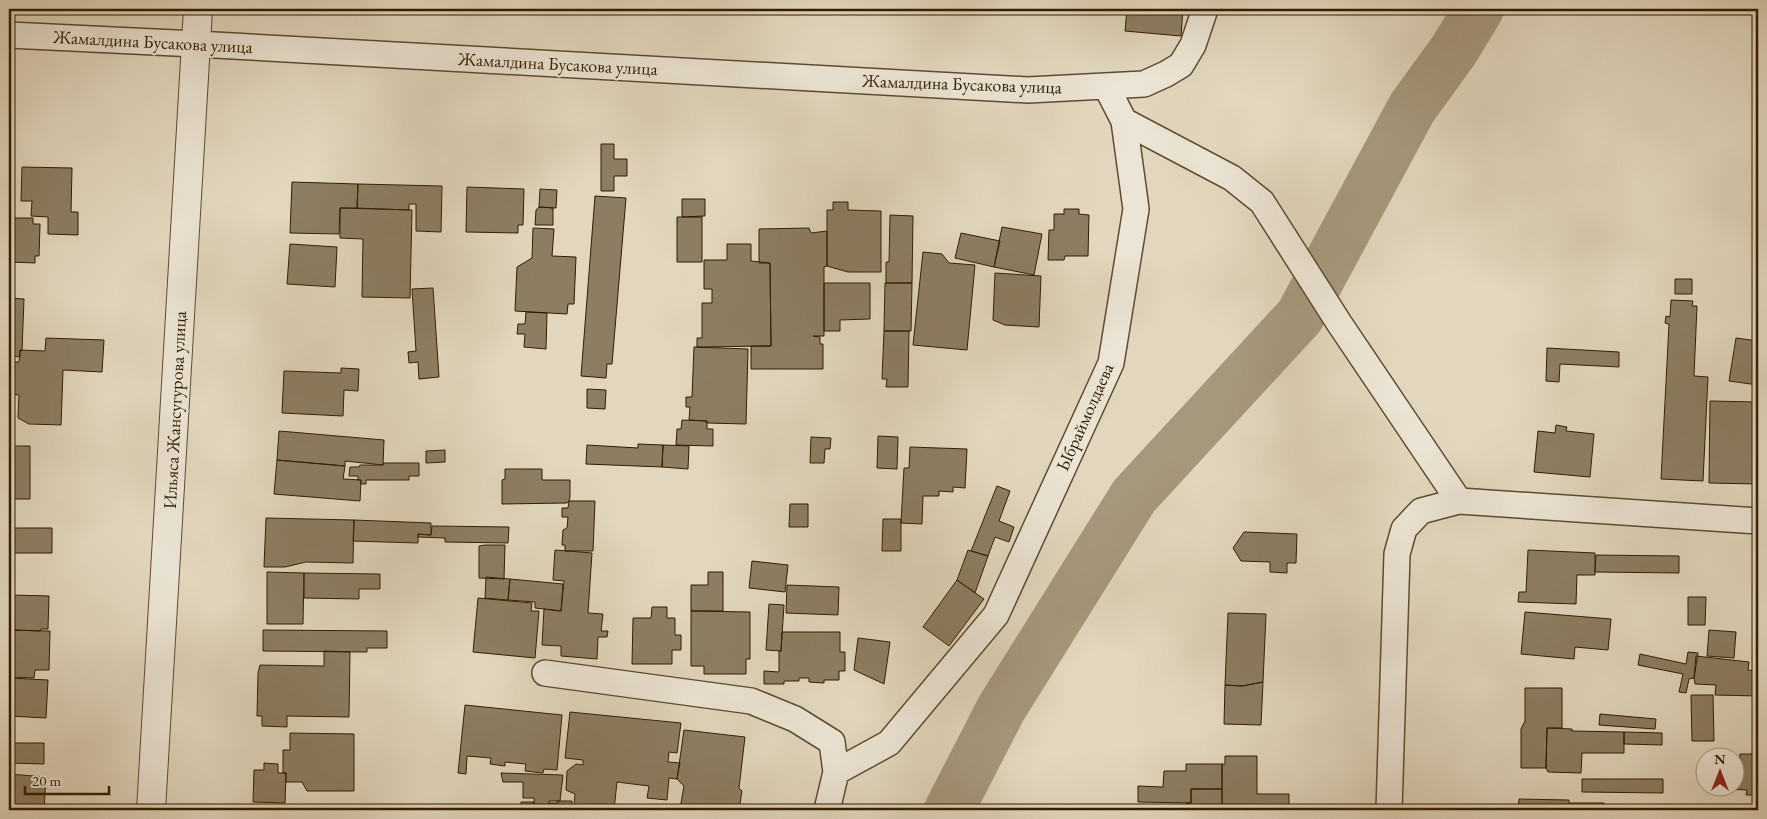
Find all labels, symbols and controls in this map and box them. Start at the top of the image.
street label: Жамалдина Бусакова улица [52,25,254,58]
street label: Жамалдина Бусакова улица [457,47,659,80]
street label: Жамалдина Бусакова улица [861,68,1063,99]
street label: Ильяса Жансугурова улица [158,310,191,510]
street label: Ыбраймолдаева [1051,359,1119,474]
north arrow [1694,746,1744,796]
text: N [1714,750,1726,768]
scale bar [25,764,109,796]
text: 20 m [32,771,61,790]

